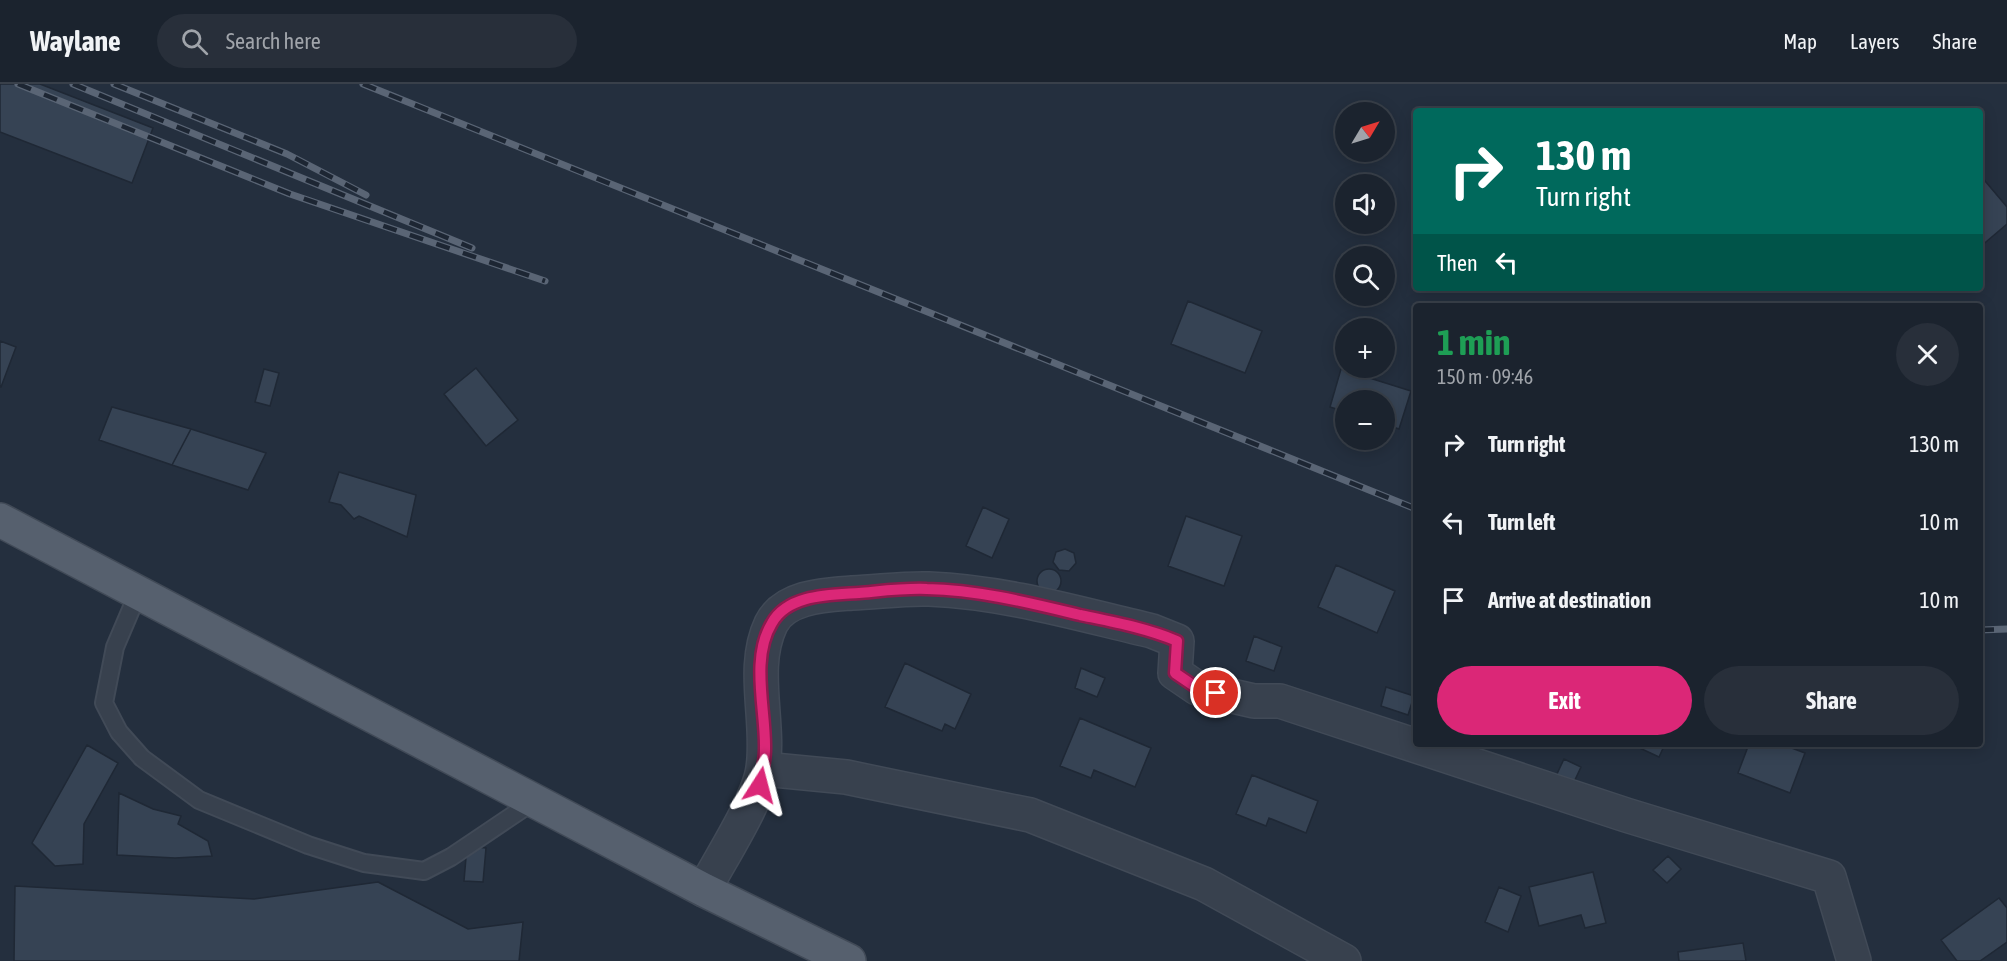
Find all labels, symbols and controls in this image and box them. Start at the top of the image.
search box [157,14,577,68]
text: Waylane [30,25,121,57]
icon: search [178,25,211,58]
text: Search here [226,28,321,54]
text: Map [1783,29,1817,53]
text: Layers [1850,29,1900,53]
text: Share [1933,29,1977,53]
north arrow [1335,102,1395,162]
map controls [1335,102,1395,450]
text: 130 m [1536,131,1631,179]
icon: right [1437,132,1515,210]
button: sound [1335,174,1395,234]
text: Turn right [1536,181,1631,212]
button: search [1335,246,1395,306]
icon: left [1490,246,1523,279]
text: Then [1437,250,1478,276]
button: + [1335,318,1395,378]
text: 1 min [1437,321,1511,363]
button: close [1896,323,1959,386]
text: 150 m · 09:46 [1437,365,1533,388]
button: − [1335,390,1395,450]
icon: right [1437,428,1470,461]
text: Turn right [1488,431,1565,457]
text: 130 m [1909,431,1959,457]
icon: left [1437,506,1470,539]
text: Turn left [1488,509,1555,535]
text: 10 m [1919,509,1959,535]
icon: arrive [1437,584,1470,617]
text: Arrive at destination [1488,587,1651,613]
text: 10 m [1919,587,1959,613]
button: Exit [1437,666,1692,735]
button: Share [1704,666,1959,735]
pin [1190,667,1241,718]
icon: arrive [1199,676,1232,709]
position arrow [728,753,792,817]

